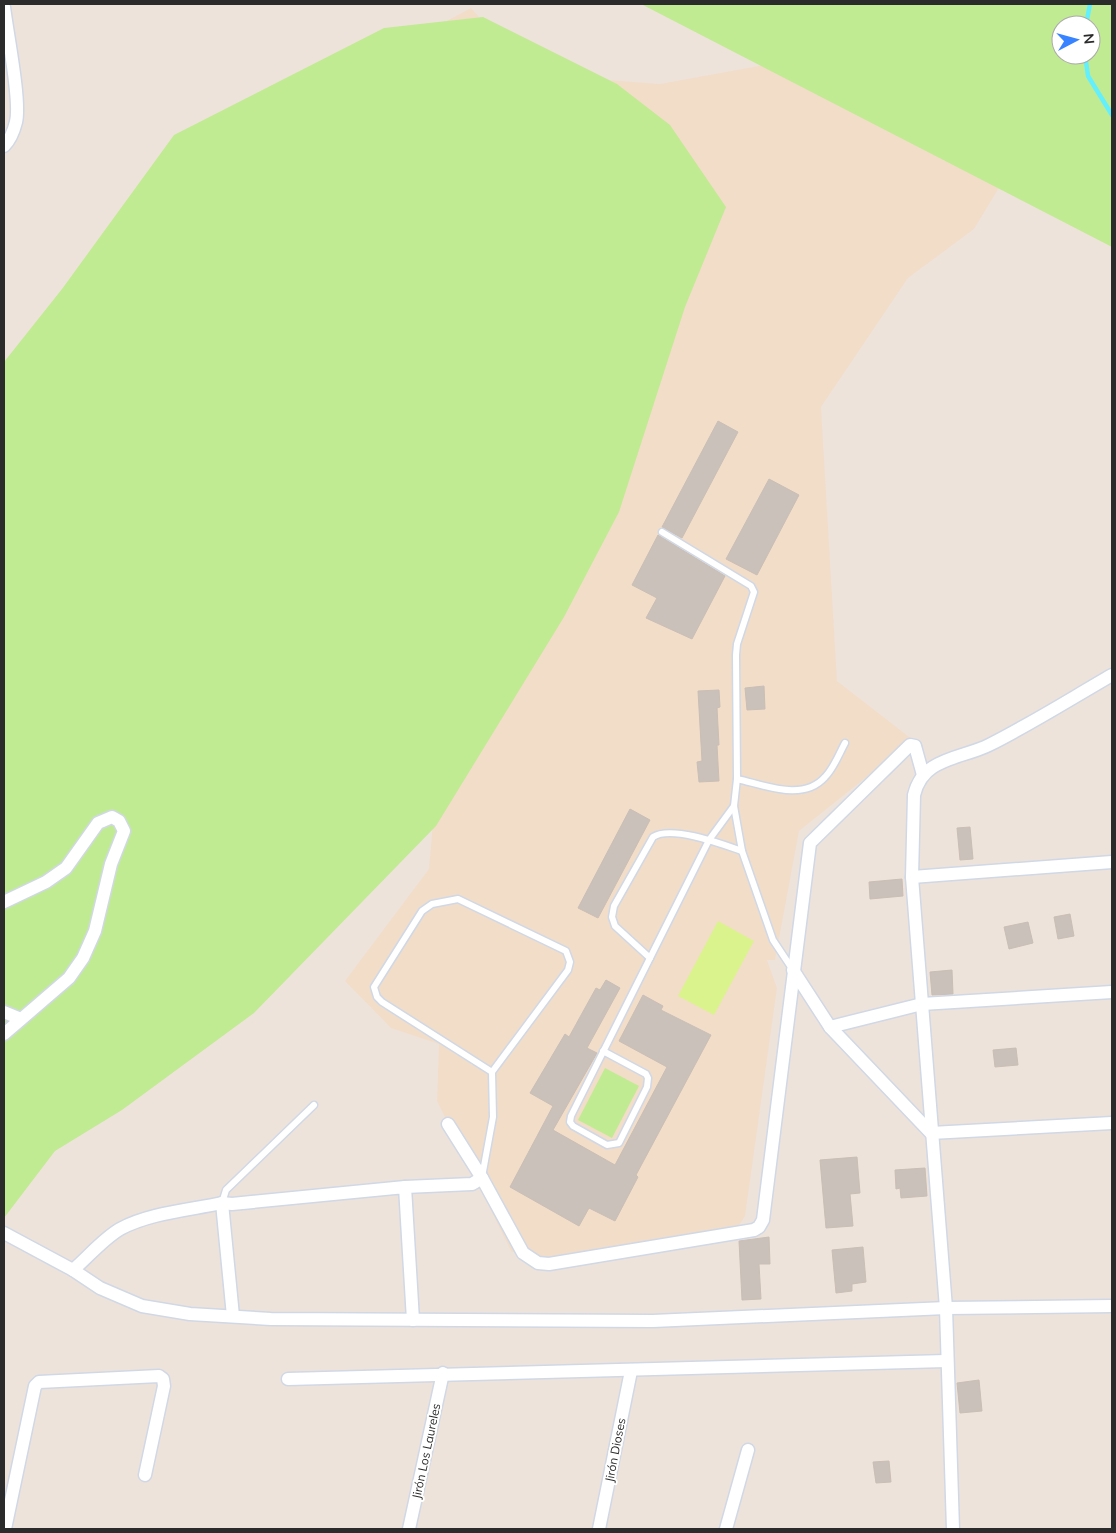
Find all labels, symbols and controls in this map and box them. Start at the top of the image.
north arrow [1051,15,1101,65]
text: N [1079,32,1098,45]
street label: Jirón Los Laureles [409,1402,443,1500]
street label: Jirón Dioses [601,1417,629,1483]

